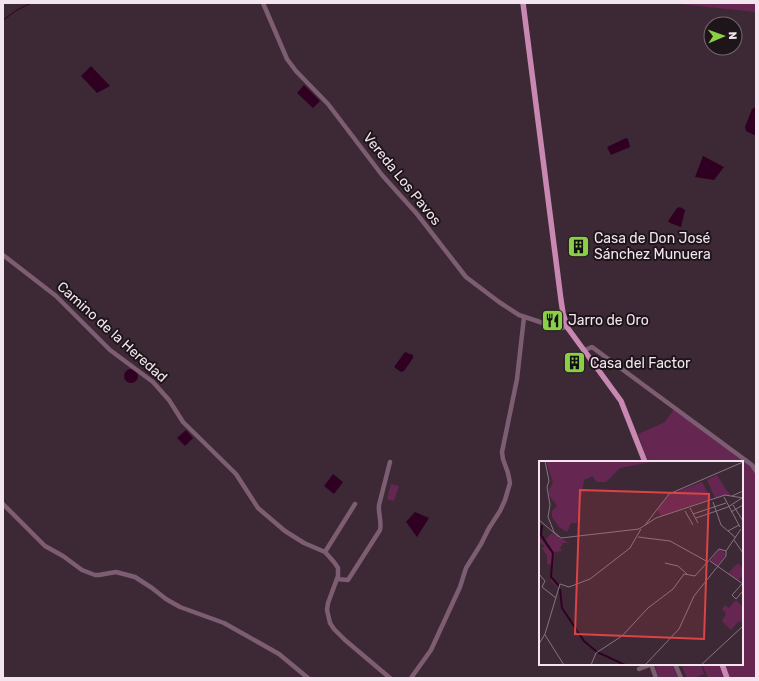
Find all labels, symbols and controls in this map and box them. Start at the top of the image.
north arrow [703,16,743,56]
text: N [726,31,739,40]
street label: Vereda Los Pavos [359,129,445,229]
place label: Casa de Don José Sánchez Munuera [594,230,711,263]
building icon: Casa de Don José Sánchez Munuera [566,233,592,259]
street label: Camino de la Heredad [53,278,171,386]
restaurant icon: Jarro de Oro [539,307,565,333]
place label: Jarro de Oro [568,312,649,329]
building icon: Casa del Factor [562,350,588,376]
place label: Casa del Factor [590,355,691,372]
inset map [539,461,743,665]

